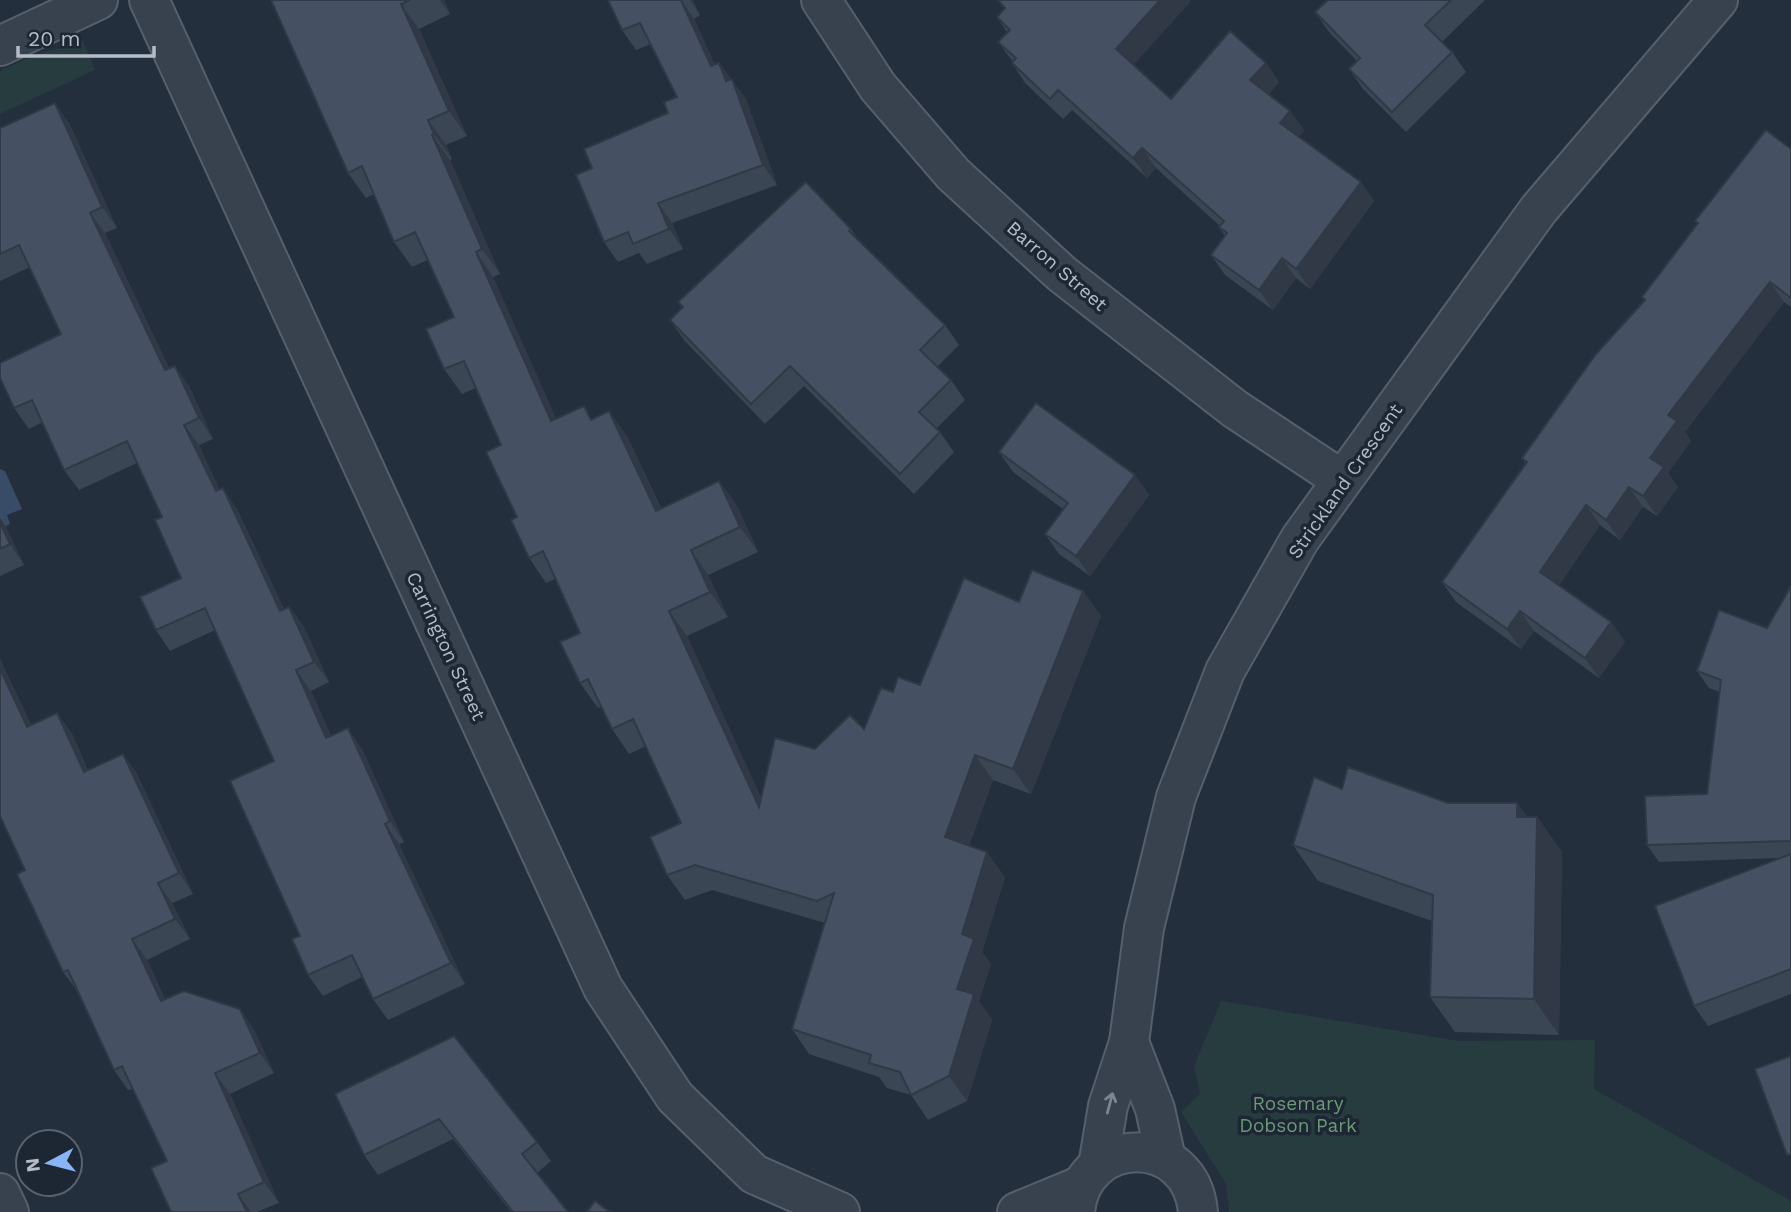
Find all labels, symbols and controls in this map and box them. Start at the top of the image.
scale bar [18,14,154,58]
text: 20 m [28,26,80,51]
street label: Barron Street [1002,216,1112,316]
street label: Strickland Crescent [1283,399,1407,563]
street label: Carrington Street [402,568,490,724]
one-way arrow [1104,1092,1117,1115]
park label: Rosemary Dobson Park [1239,1092,1357,1137]
north arrow [14,1128,84,1198]
text: N [20,1157,45,1173]

